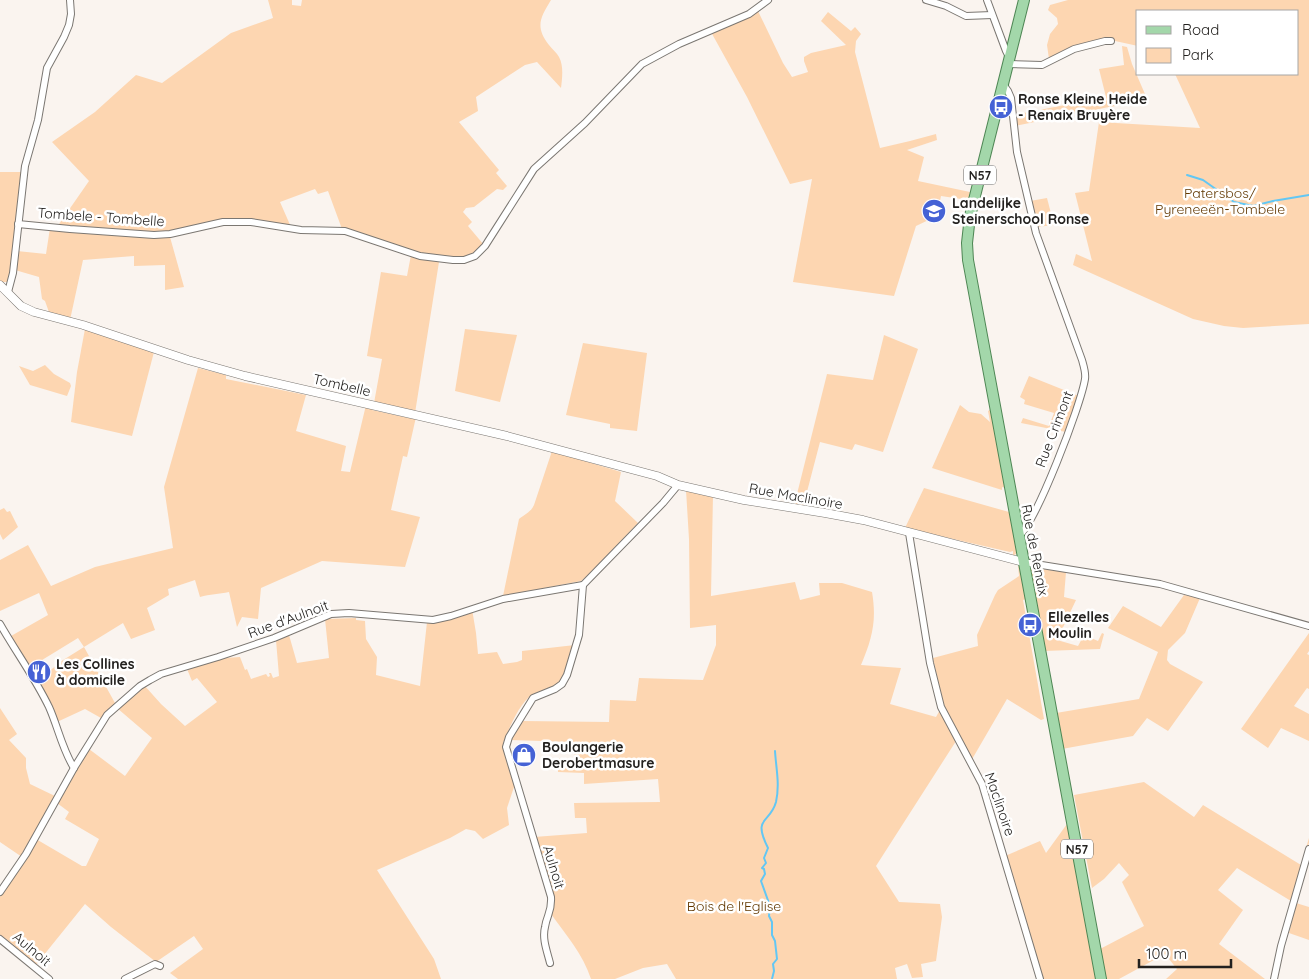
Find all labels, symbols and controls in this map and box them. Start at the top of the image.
legend [1136,10,1299,75]
text: Road [1182,20,1219,39]
text: Park [1182,45,1214,64]
place label: Ronse Kleine Heide - Renaix Bruyère [1018,90,1147,124]
bus stop icon: Ronse Kleine Heide - Renaix Bruyère [988,94,1014,120]
road number: N57 [964,166,996,184]
park label: Patersbos/ Pyreneeën-Tombele [1155,184,1285,218]
place label: Landelijke Steinerschool Ronse [952,194,1089,228]
school or university icon: Landelijke Steinerschool Ronse [921,198,947,224]
street label: Tombele - Tombelle [37,204,165,230]
street label: Tombelle [311,370,373,400]
street label: Rue Crimont [1031,388,1077,470]
street label: Rue Maclinoire [748,479,844,513]
street label: Rue de Renaix [1017,503,1053,597]
street label: Rue d'Aulnoit [245,596,331,642]
place label: Ellezelles Moulin [1048,608,1109,642]
bus stop icon: Ellezelles Moulin [1017,612,1043,638]
place label: Les Collines à domicile [56,655,135,689]
restaurant icon: Les Collines à domicile [26,659,52,685]
place label: Boulangerie Derobertmasure [542,738,654,772]
shop icon: Boulangerie Derobertmasure [511,742,537,768]
street label: Maclinoire [981,770,1019,838]
road number: N57 [1061,840,1093,859]
street label: Aulnoit [539,843,569,891]
park label: Bois de l'Eglise [687,897,781,915]
street label: Aulnoit [9,928,55,970]
scale bar [1139,936,1232,968]
text: 100 m [1146,944,1187,963]

